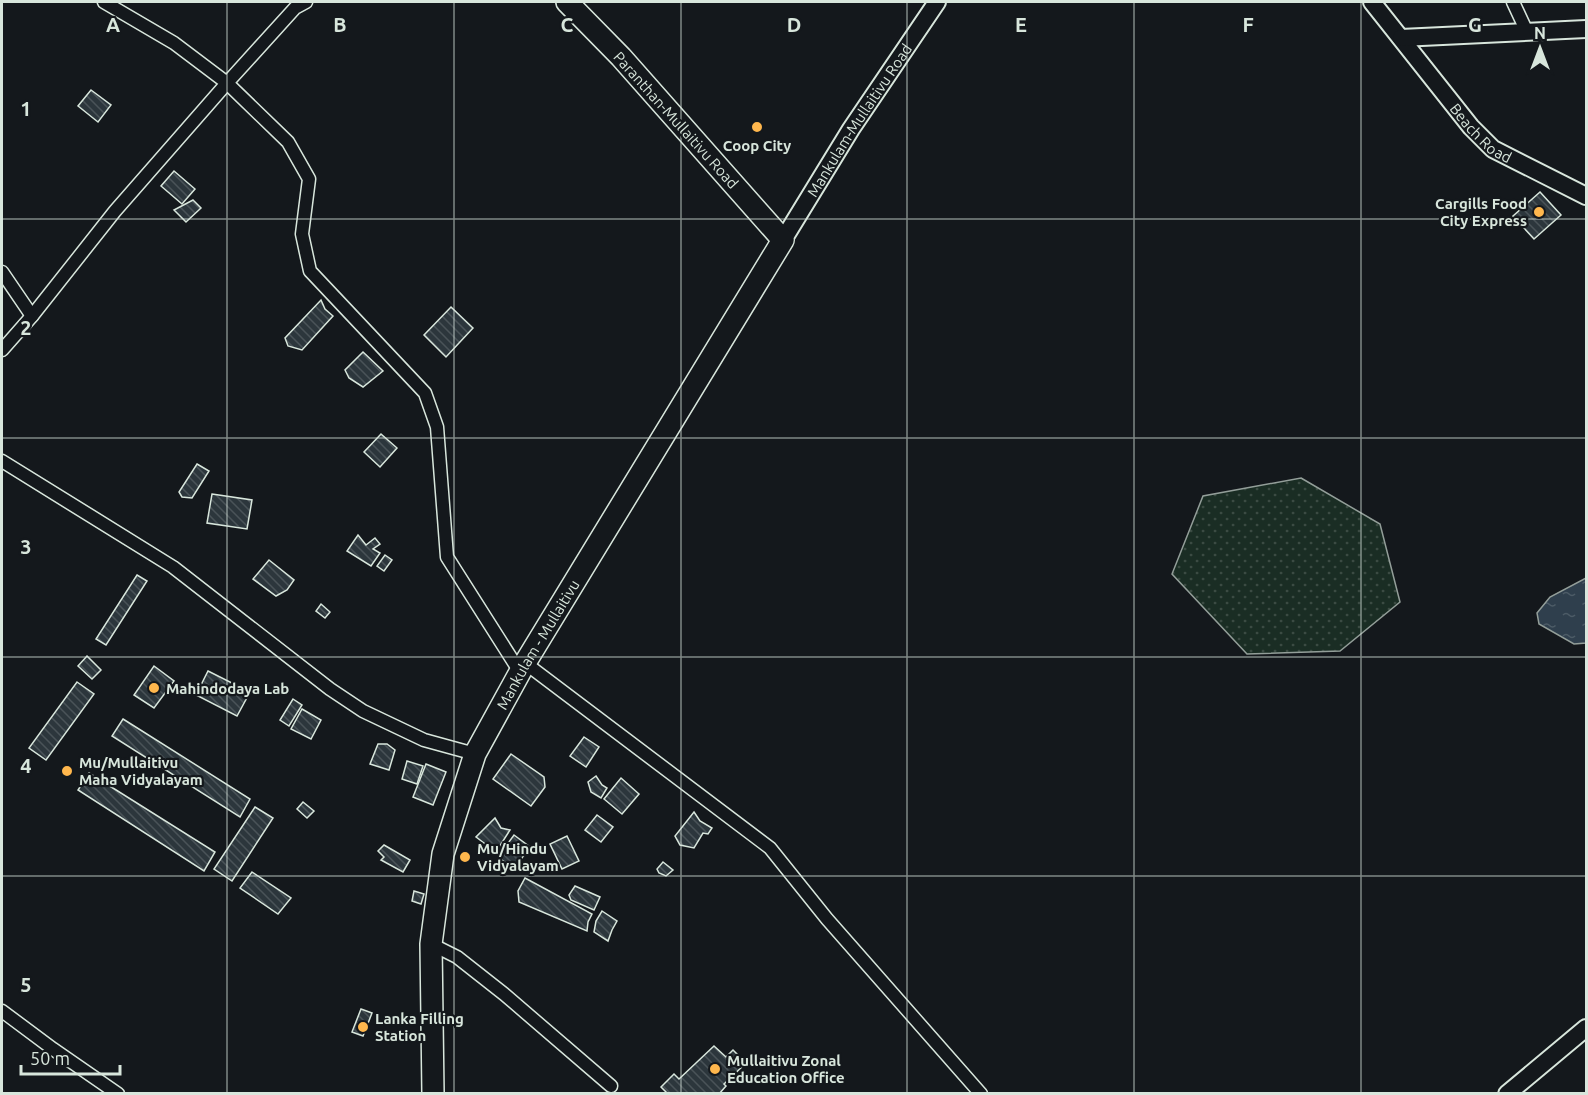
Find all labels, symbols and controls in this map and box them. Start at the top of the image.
text: A [106,13,120,36]
text: B [333,13,347,36]
text: C [561,13,574,36]
text: D [787,13,801,36]
text: E [1015,13,1027,36]
text: F [1242,13,1254,36]
text: G [1468,13,1482,36]
north arrow [1510,18,1570,78]
text: N [1534,24,1546,42]
street label: Mankulam-Mullaitivu Road [803,40,915,200]
street label: Paranthan-Mullaitivu Road [610,48,742,192]
text: 1 [20,97,32,120]
street label: Beach Road [1447,100,1515,166]
marker: Coop City [750,120,764,134]
place label: Coop City [723,137,791,154]
place label: Cargills Food City Express [1435,195,1527,229]
marker: Cargills Food City Express [1532,205,1546,219]
text: 2 [20,316,32,339]
text: 3 [20,535,32,558]
street label: Mankulam - Mullaitivu [493,576,582,712]
place label: Mahindodaya Lab [166,680,289,697]
marker: Mahindodaya Lab [147,681,161,695]
text: 4 [20,754,32,777]
place label: Mu/Mullaitivu Maha Vidyalayam [79,754,203,788]
marker: Mu/Mullaitivu Maha Vidyalayam [60,764,74,778]
place label: Mu/Hindu Vidyalayam [477,840,559,874]
marker: Mu/Hindu Vidyalayam [458,850,472,864]
text: 5 [20,973,32,996]
place label: Lanka Filling Station [375,1010,464,1044]
marker: Lanka Filling Station [356,1020,370,1034]
scale bar [21,1038,120,1076]
text: 50 m [30,1048,70,1068]
place label: Mullaitivu Zonal Education Office [727,1052,845,1086]
marker: Mullaitivu Zonal Education Office [708,1062,722,1076]

